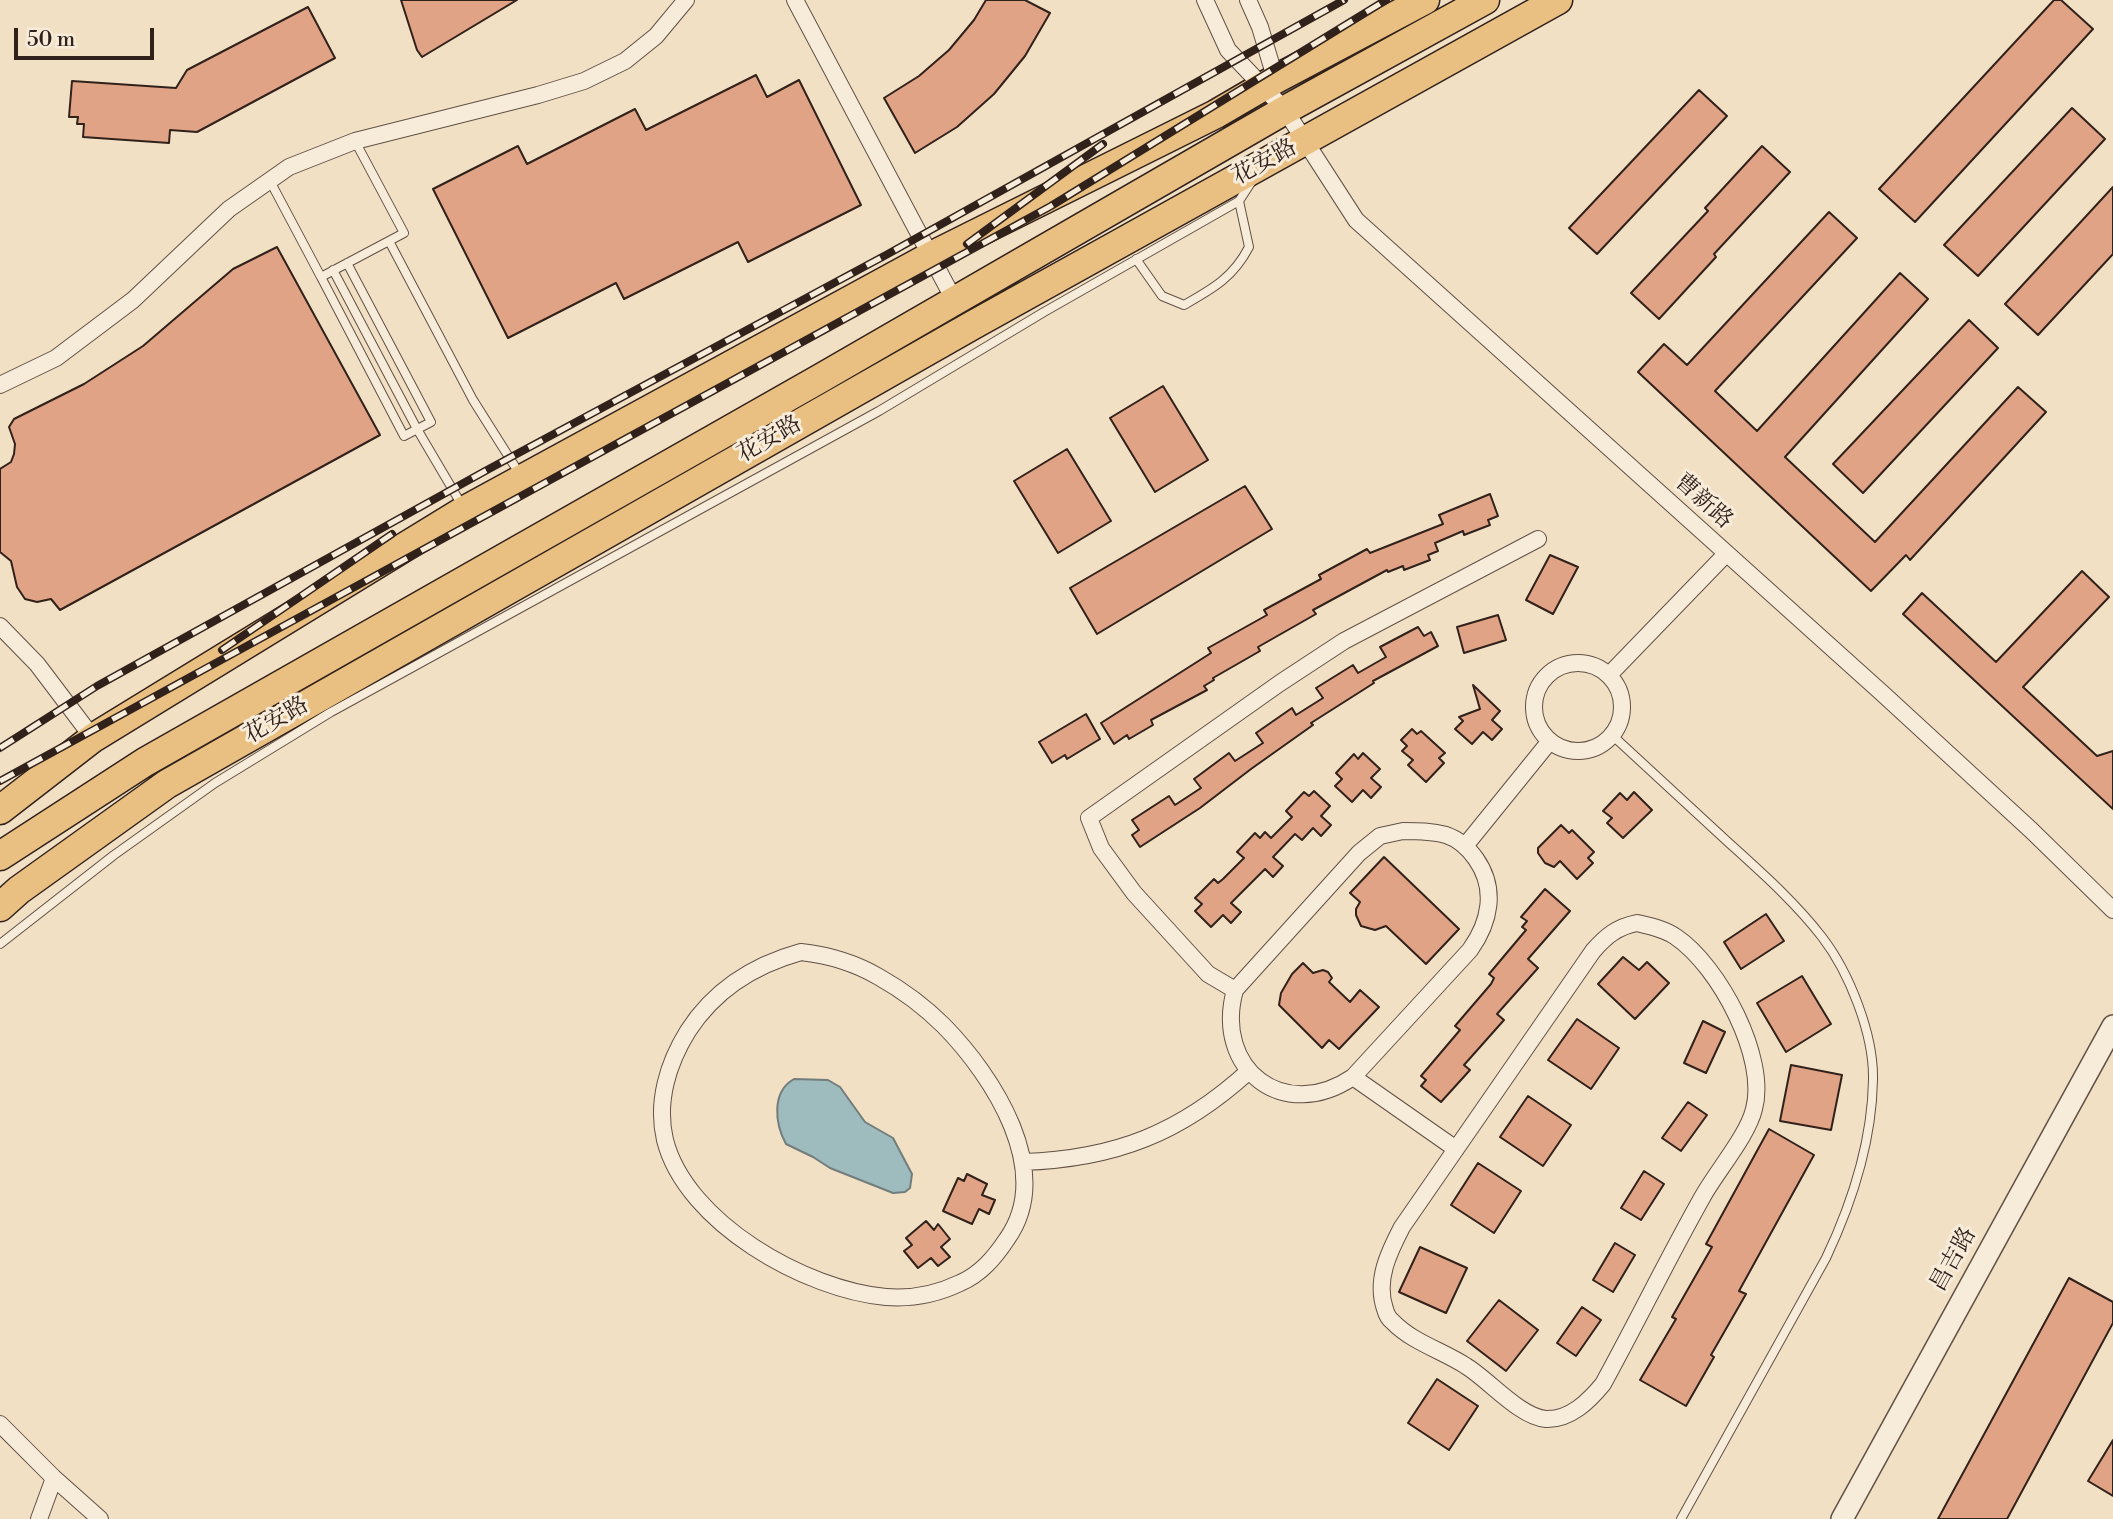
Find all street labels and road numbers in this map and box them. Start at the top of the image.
street label: 花安路 [1228,134,1302,192]
street label: 花安路 [733,411,807,469]
street label: 曹新路 [1668,469,1738,535]
street label: 花安路 [240,692,314,750]
street label: 昌吉路 [1925,1223,1983,1297]

